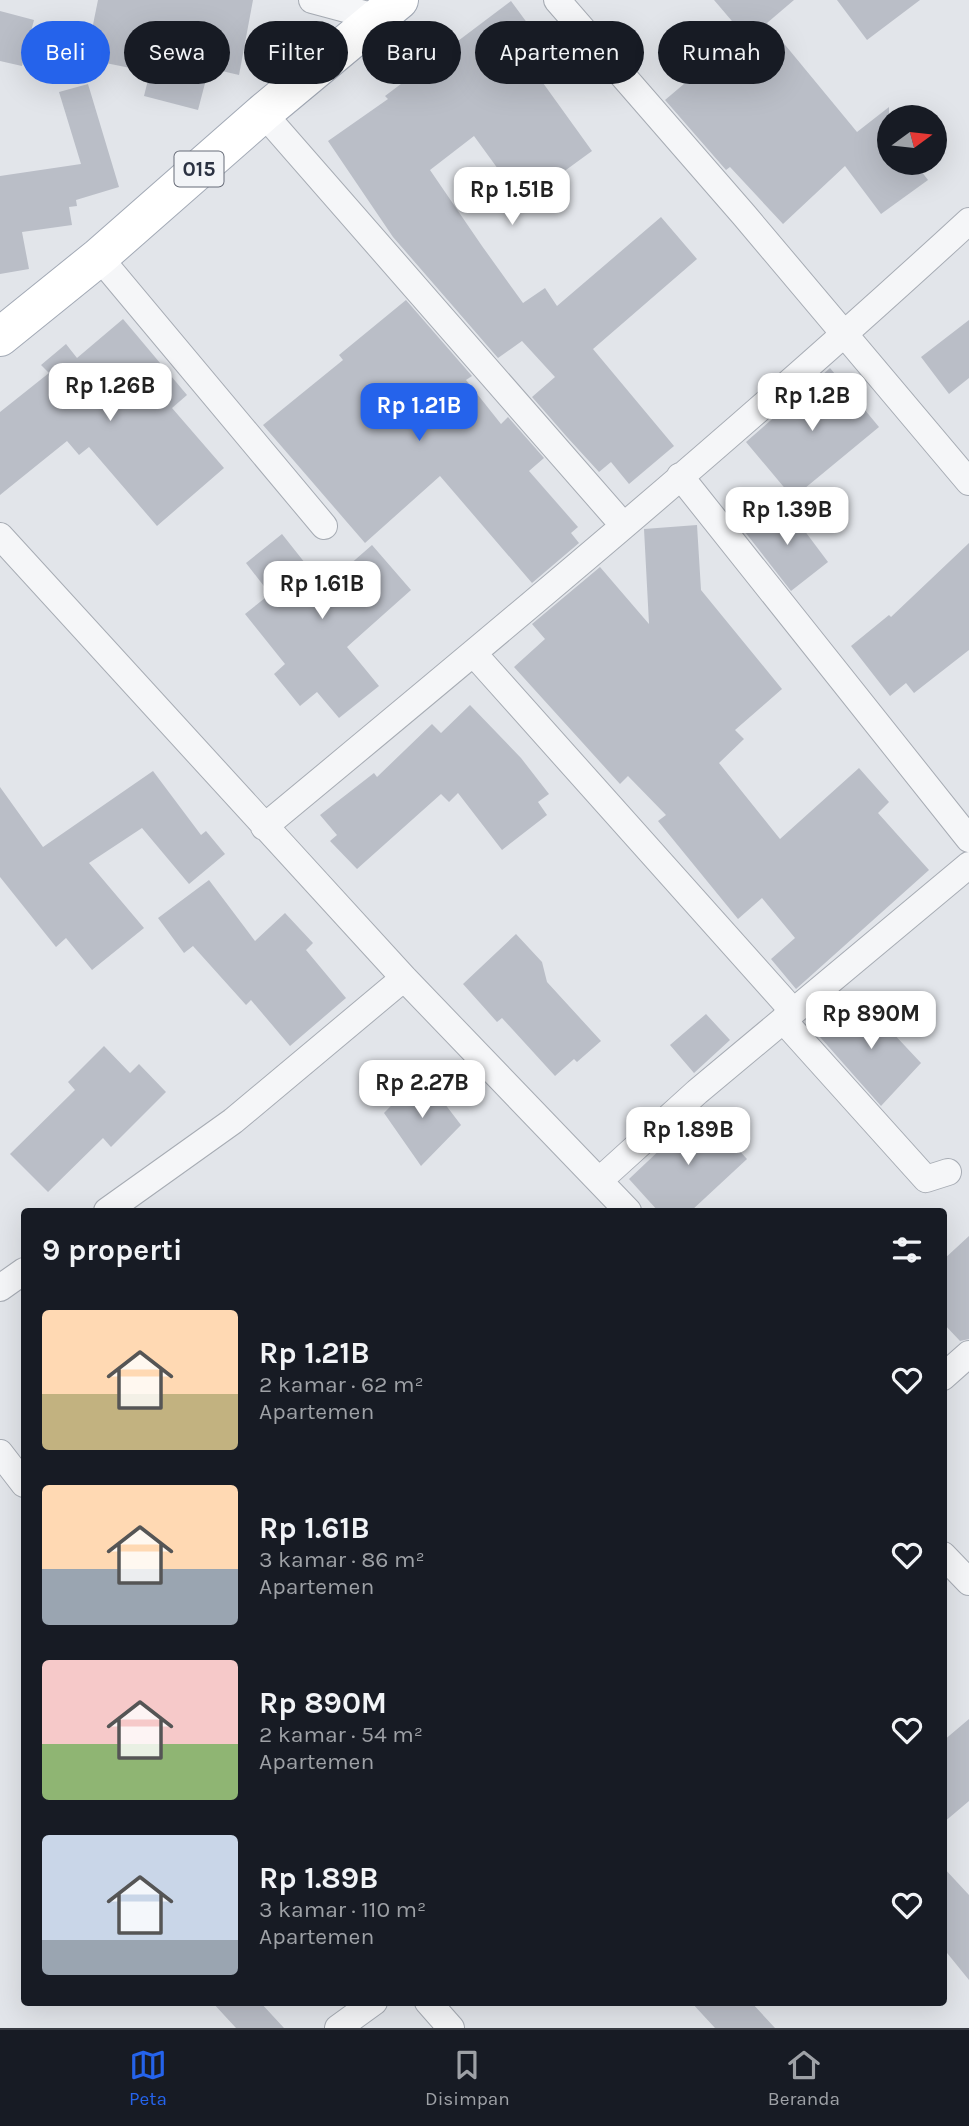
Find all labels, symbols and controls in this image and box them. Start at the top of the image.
chip: Beli [21,21,110,84]
chip: Sewa [124,21,230,84]
chip: Filter [244,21,348,84]
chip: Baru [362,21,461,84]
chip: Apartemen [475,21,644,84]
chip: Rumah [658,21,785,84]
north arrow [877,105,947,175]
map controls [877,105,947,175]
road number: 015 [174,152,224,186]
pin: Rp 1.51B [440,168,584,227]
text: Rp 1.51B [470,176,554,203]
pin: Rp 1.26B [38,364,182,423]
text: Rp 1.26B [65,372,155,399]
pin: Rp 1.2B [747,374,877,433]
text: Rp 1.2B [774,382,850,409]
pin: Rp 1.21B [347,384,491,443]
text: Rp 1.21B [377,392,461,419]
pin: Rp 1.39B [715,488,859,547]
text: Rp 1.39B [741,496,833,523]
pin: Rp 1.61B [250,562,394,621]
text: Rp 1.61B [280,570,364,597]
pin: Rp 890M [806,992,936,1051]
text: Rp 890M [822,1000,920,1027]
pin: Rp 2.27B [350,1060,494,1120]
text: Rp 2.27B [375,1069,469,1096]
pin: Rp 1.89B [616,1108,760,1167]
text: Rp 1.89B [642,1116,734,1143]
icon: filters [888,1231,926,1269]
text: 9 properti [42,1232,183,1268]
text: Rp 1.21B [259,1335,370,1371]
icon: home [98,1338,182,1422]
icon: heart [888,1361,926,1399]
text: 2 kamar · 62 m² [259,1371,424,1398]
text: Apartemen [259,1398,374,1425]
text: Rp 1.61B [259,1510,370,1546]
icon: home [98,1513,182,1597]
icon: heart [888,1536,926,1574]
text: 3 kamar · 86 m² [259,1546,425,1573]
text: Apartemen [259,1573,374,1600]
text: Rp 890M [259,1685,387,1721]
icon: home [98,1688,182,1772]
icon: heart [888,1711,926,1749]
text: 2 kamar · 54 m² [259,1721,423,1748]
text: Apartemen [259,1748,374,1775]
text: Rp 1.89B [259,1860,378,1896]
icon: home [98,1863,182,1947]
icon: heart [888,1886,926,1924]
text: 3 kamar · 110 m² [259,1896,426,1923]
text: Apartemen [259,1923,374,1950]
tab: Peta [129,2046,167,2110]
tab: Disimpan [425,2046,510,2110]
tab: Beranda [768,2046,840,2110]

